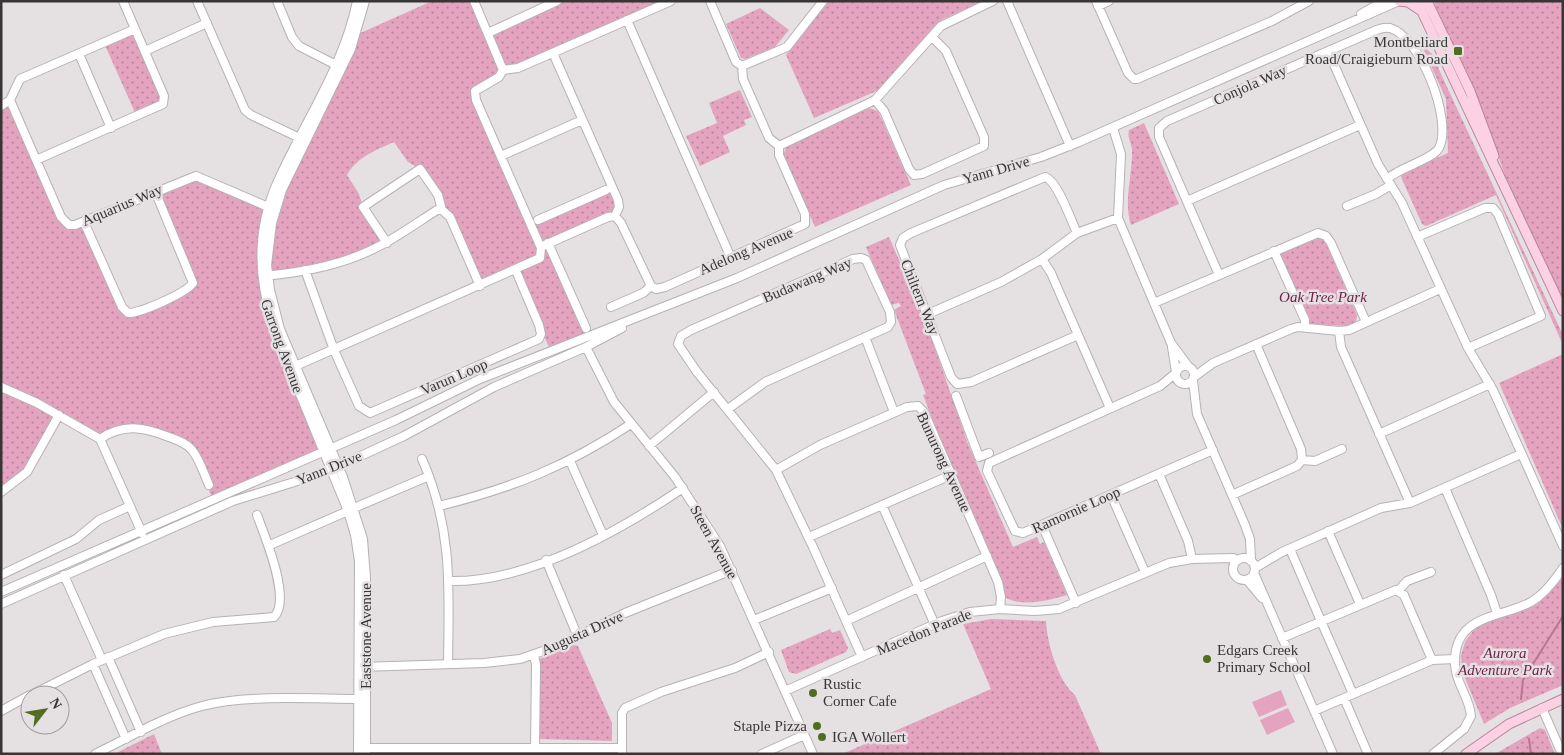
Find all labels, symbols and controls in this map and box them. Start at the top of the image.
place label: Montbeliard Road/Craigieburn Road [1305,34,1448,67]
marker: Montbeliard Road/Craigieburn Road [1452,45,1464,57]
street label: Conjola Way [1211,62,1289,108]
street label: Yann Drive [961,153,1032,187]
street label: Aquarius Way [79,181,165,229]
street label: Adelong Avenue [697,224,796,278]
street label: Budawang Way [760,254,854,306]
street label: Chiltern Way [898,257,943,337]
park label: Oak Tree Park [1279,289,1367,305]
street label: Garrong Avenue [258,297,306,395]
street label: Varun Loop [418,356,490,398]
street label: Bunurong Avenue [914,409,974,515]
street label: Yann Drive [294,448,364,488]
street label: Ramornie Loop [1030,483,1122,537]
street label: Steen Avenue [687,502,741,582]
street label: Eaststone Avenue [358,583,374,689]
street label: Macedon Parade [874,606,974,658]
street label: Augusta Drive [539,608,626,658]
place label: Edgars Creek Primary School [1217,642,1311,675]
park label: Aurora Adventure Park [1457,645,1552,678]
marker: Edgars Creek Primary School [1201,653,1213,665]
place label: Rustic Corner Cafe [823,676,897,709]
north arrow [20,685,70,735]
marker: Rustic Corner Cafe [807,687,819,699]
text: N [47,695,65,712]
place label: Staple Pizza [733,718,807,734]
marker: Staple Pizza [811,720,823,732]
place label: IGA Wollert [832,729,907,745]
marker: IGA Wollert [816,731,828,743]

